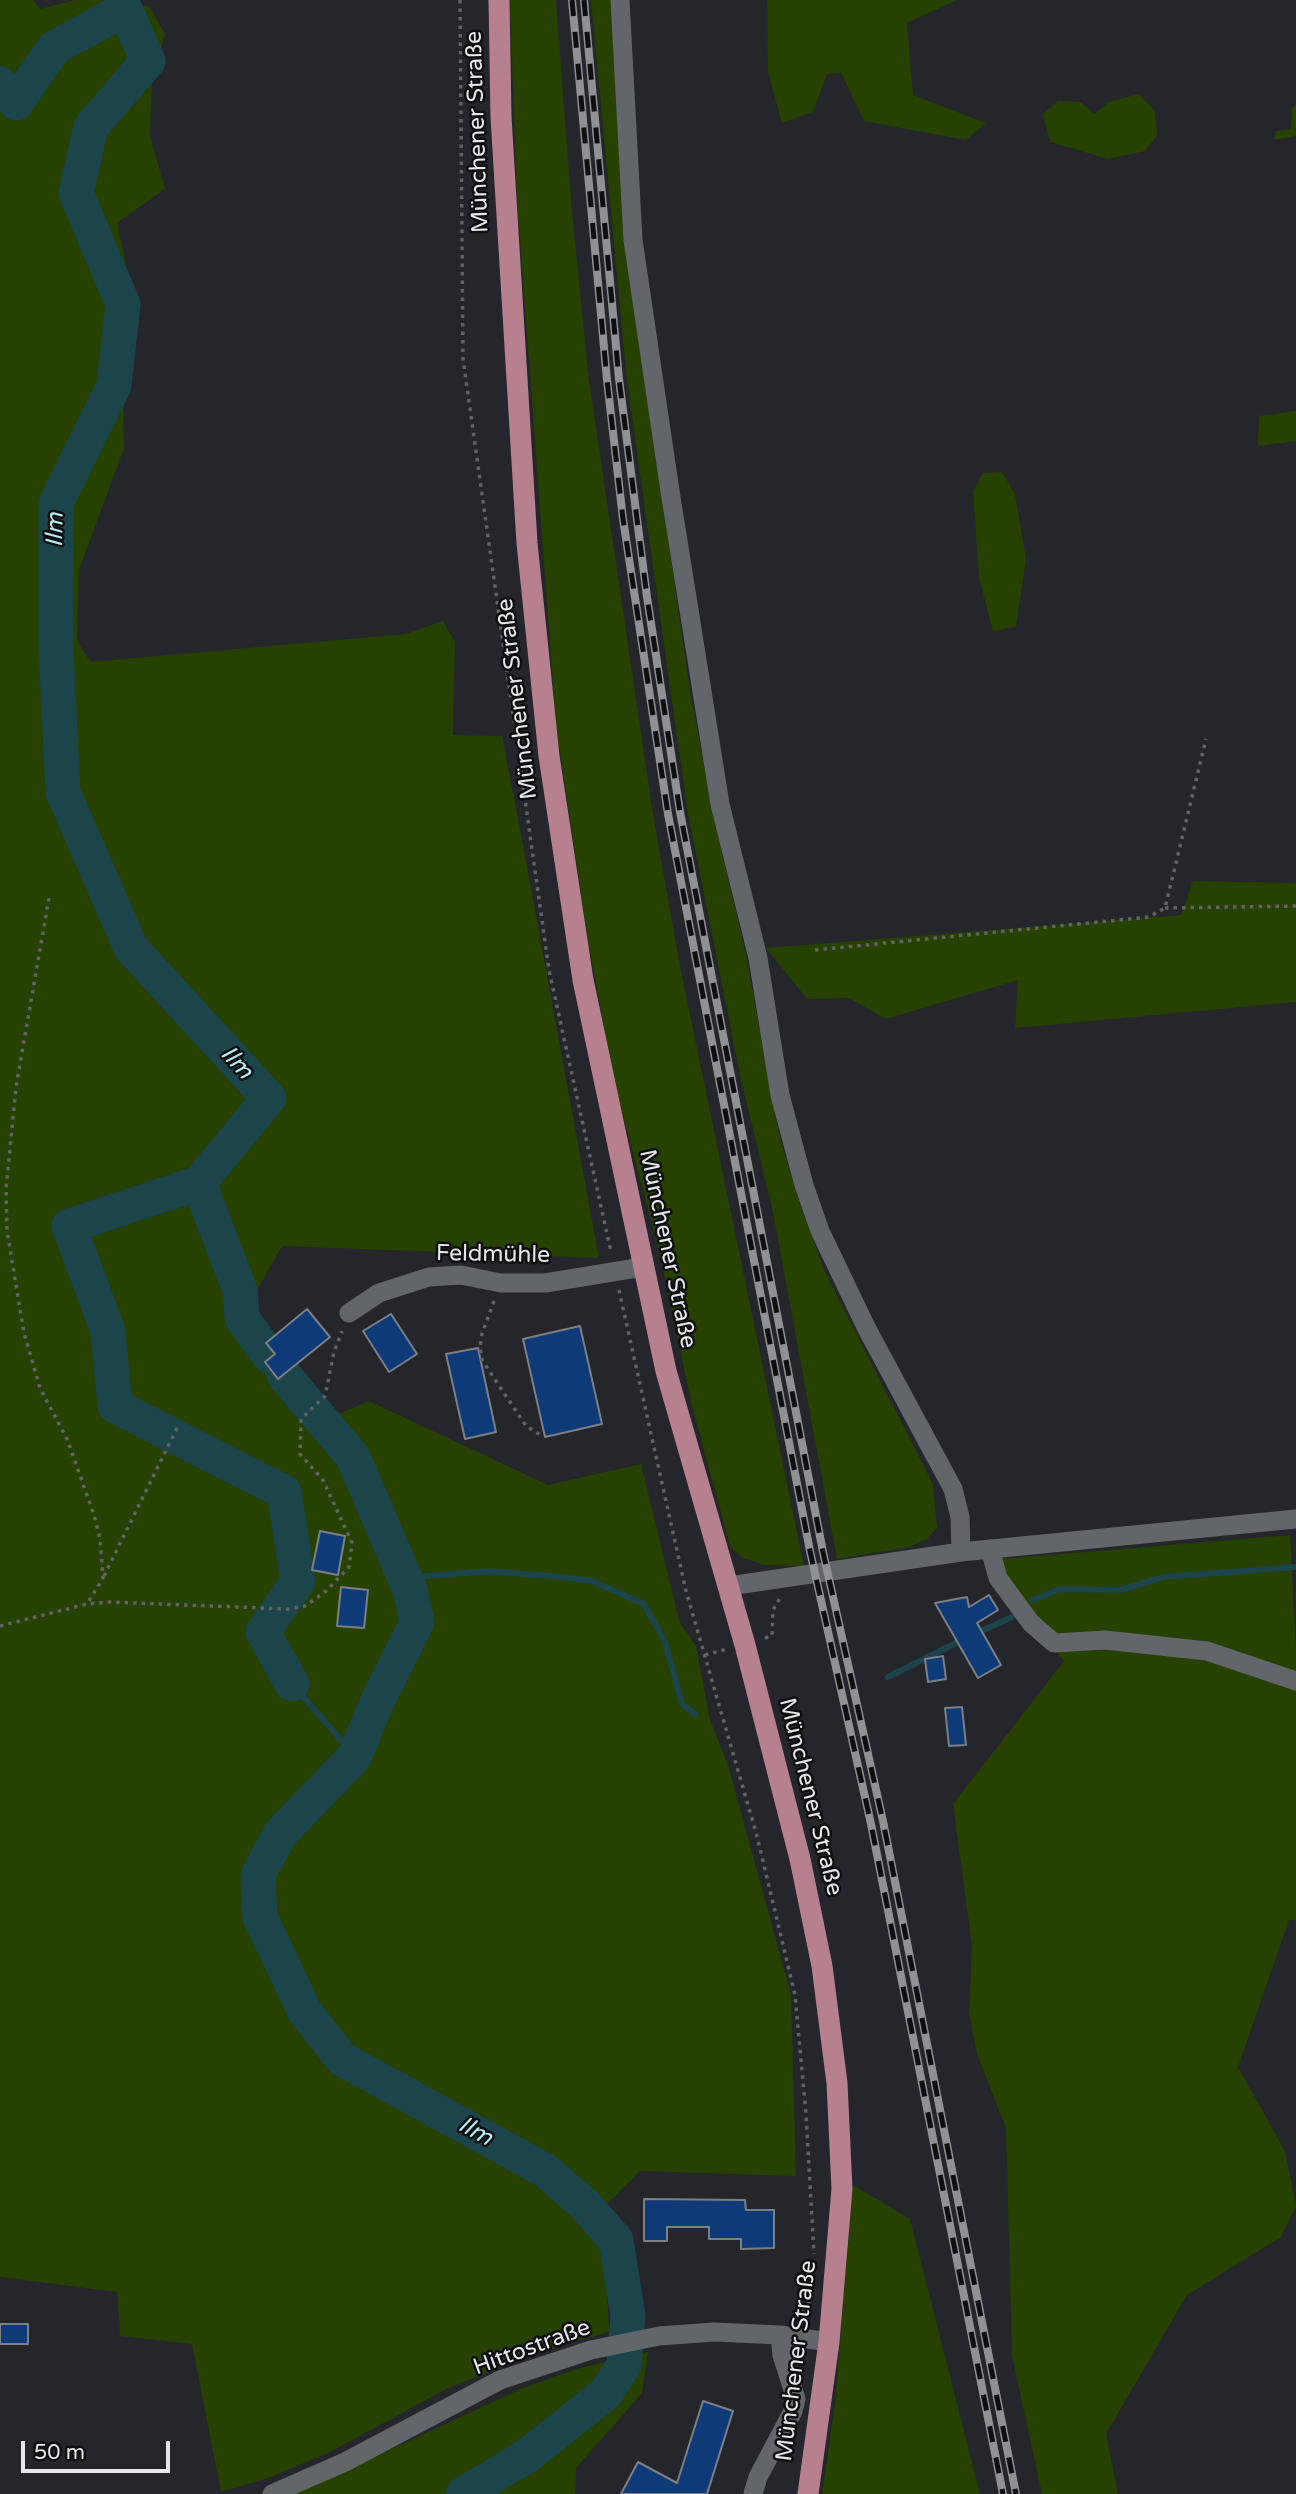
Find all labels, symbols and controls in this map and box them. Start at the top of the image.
street label: Münchener Straße [461,30,495,234]
water label: Ilm [41,512,71,548]
street label: Münchener Straße [492,597,544,801]
water label: Ilm [214,1041,258,1085]
street label: Münchener Straße [632,1147,702,1351]
street label: Feldmühle [436,1240,550,1270]
street label: Münchener Straße [772,1696,848,1898]
water label: Ilm [453,2111,497,2153]
street label: Münchener Straße [771,2259,823,2463]
street label: Hittostraße [470,2314,594,2382]
scale bar [24,2428,173,2472]
text: 50 m [34,2440,85,2465]

